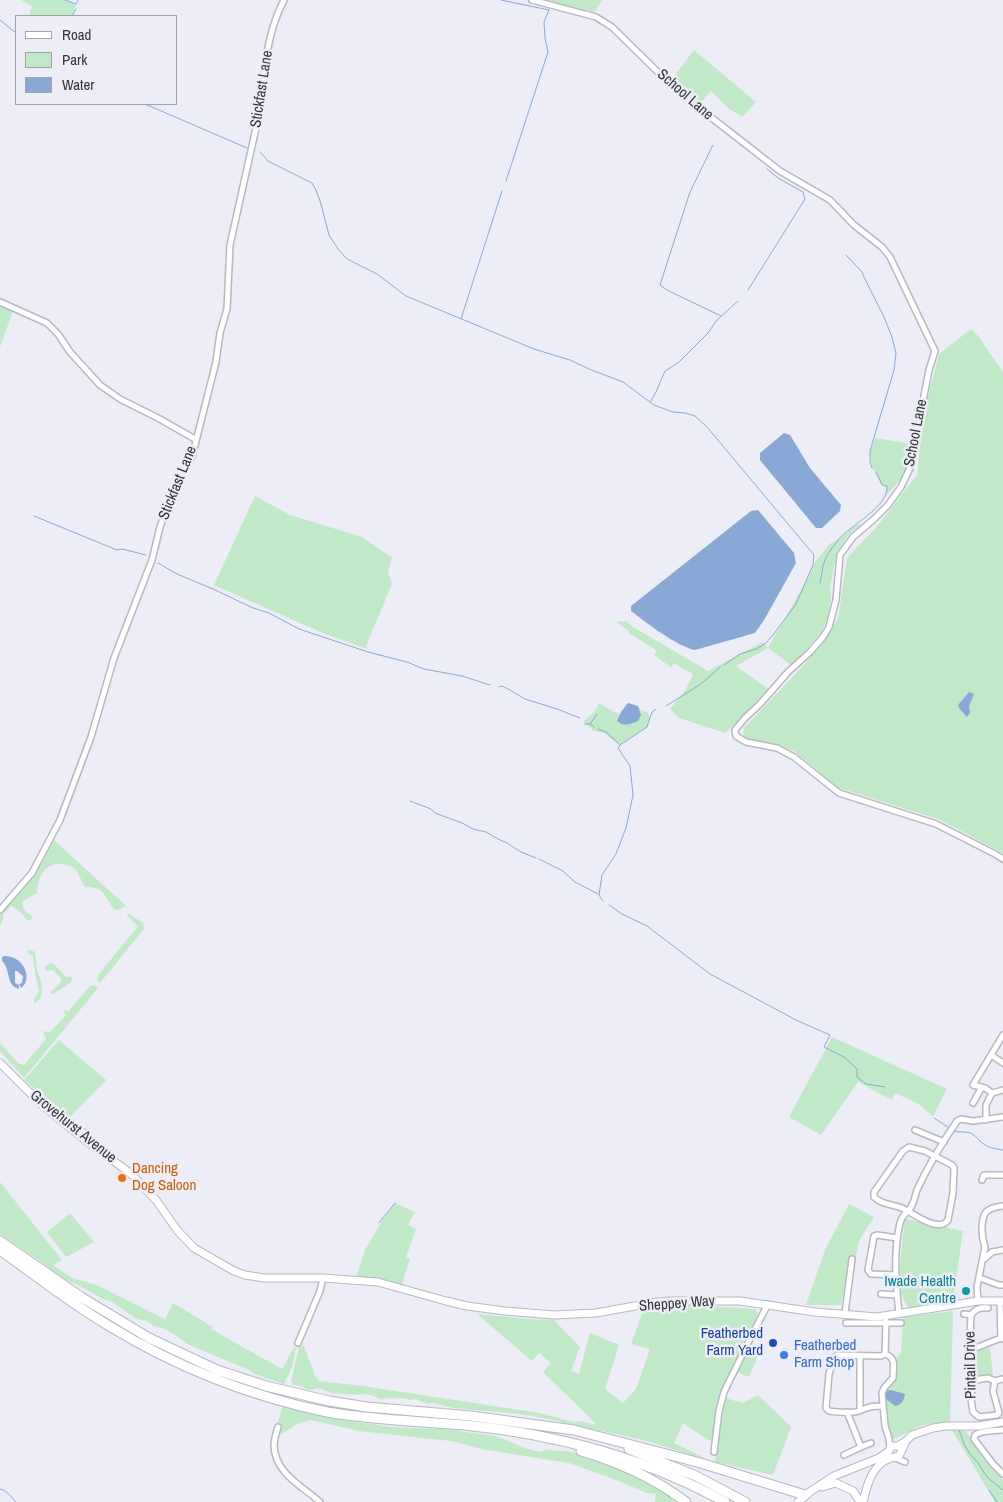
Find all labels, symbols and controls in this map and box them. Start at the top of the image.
legend [15,15,178,105]
text: Road [62,24,91,45]
text: Park [62,49,87,70]
street label: Stickfast Lane [247,49,277,129]
street label: School Lane [653,66,717,124]
text: Water [62,74,94,95]
street label: School Lane [901,398,931,468]
street label: Stickfast Lane [155,443,201,523]
street label: Grovehurst Avenue [26,1087,120,1167]
place label: Dancing Dog Saloon [132,1160,196,1195]
marker: Dancing Dog Saloon [116,1172,128,1184]
place label: Iwade Health Centre [884,1273,956,1308]
marker: Iwade Health Centre [960,1285,972,1297]
street label: Sheppey Way [638,1292,716,1316]
place label: Featherbed Farm Yard [701,1325,763,1360]
street label: Pintail Drive [961,1331,981,1399]
marker: Featherbed Farm Yard [767,1337,779,1349]
place label: Featherbed Farm Shop [794,1337,856,1372]
marker: Featherbed Farm Shop [778,1349,790,1361]

